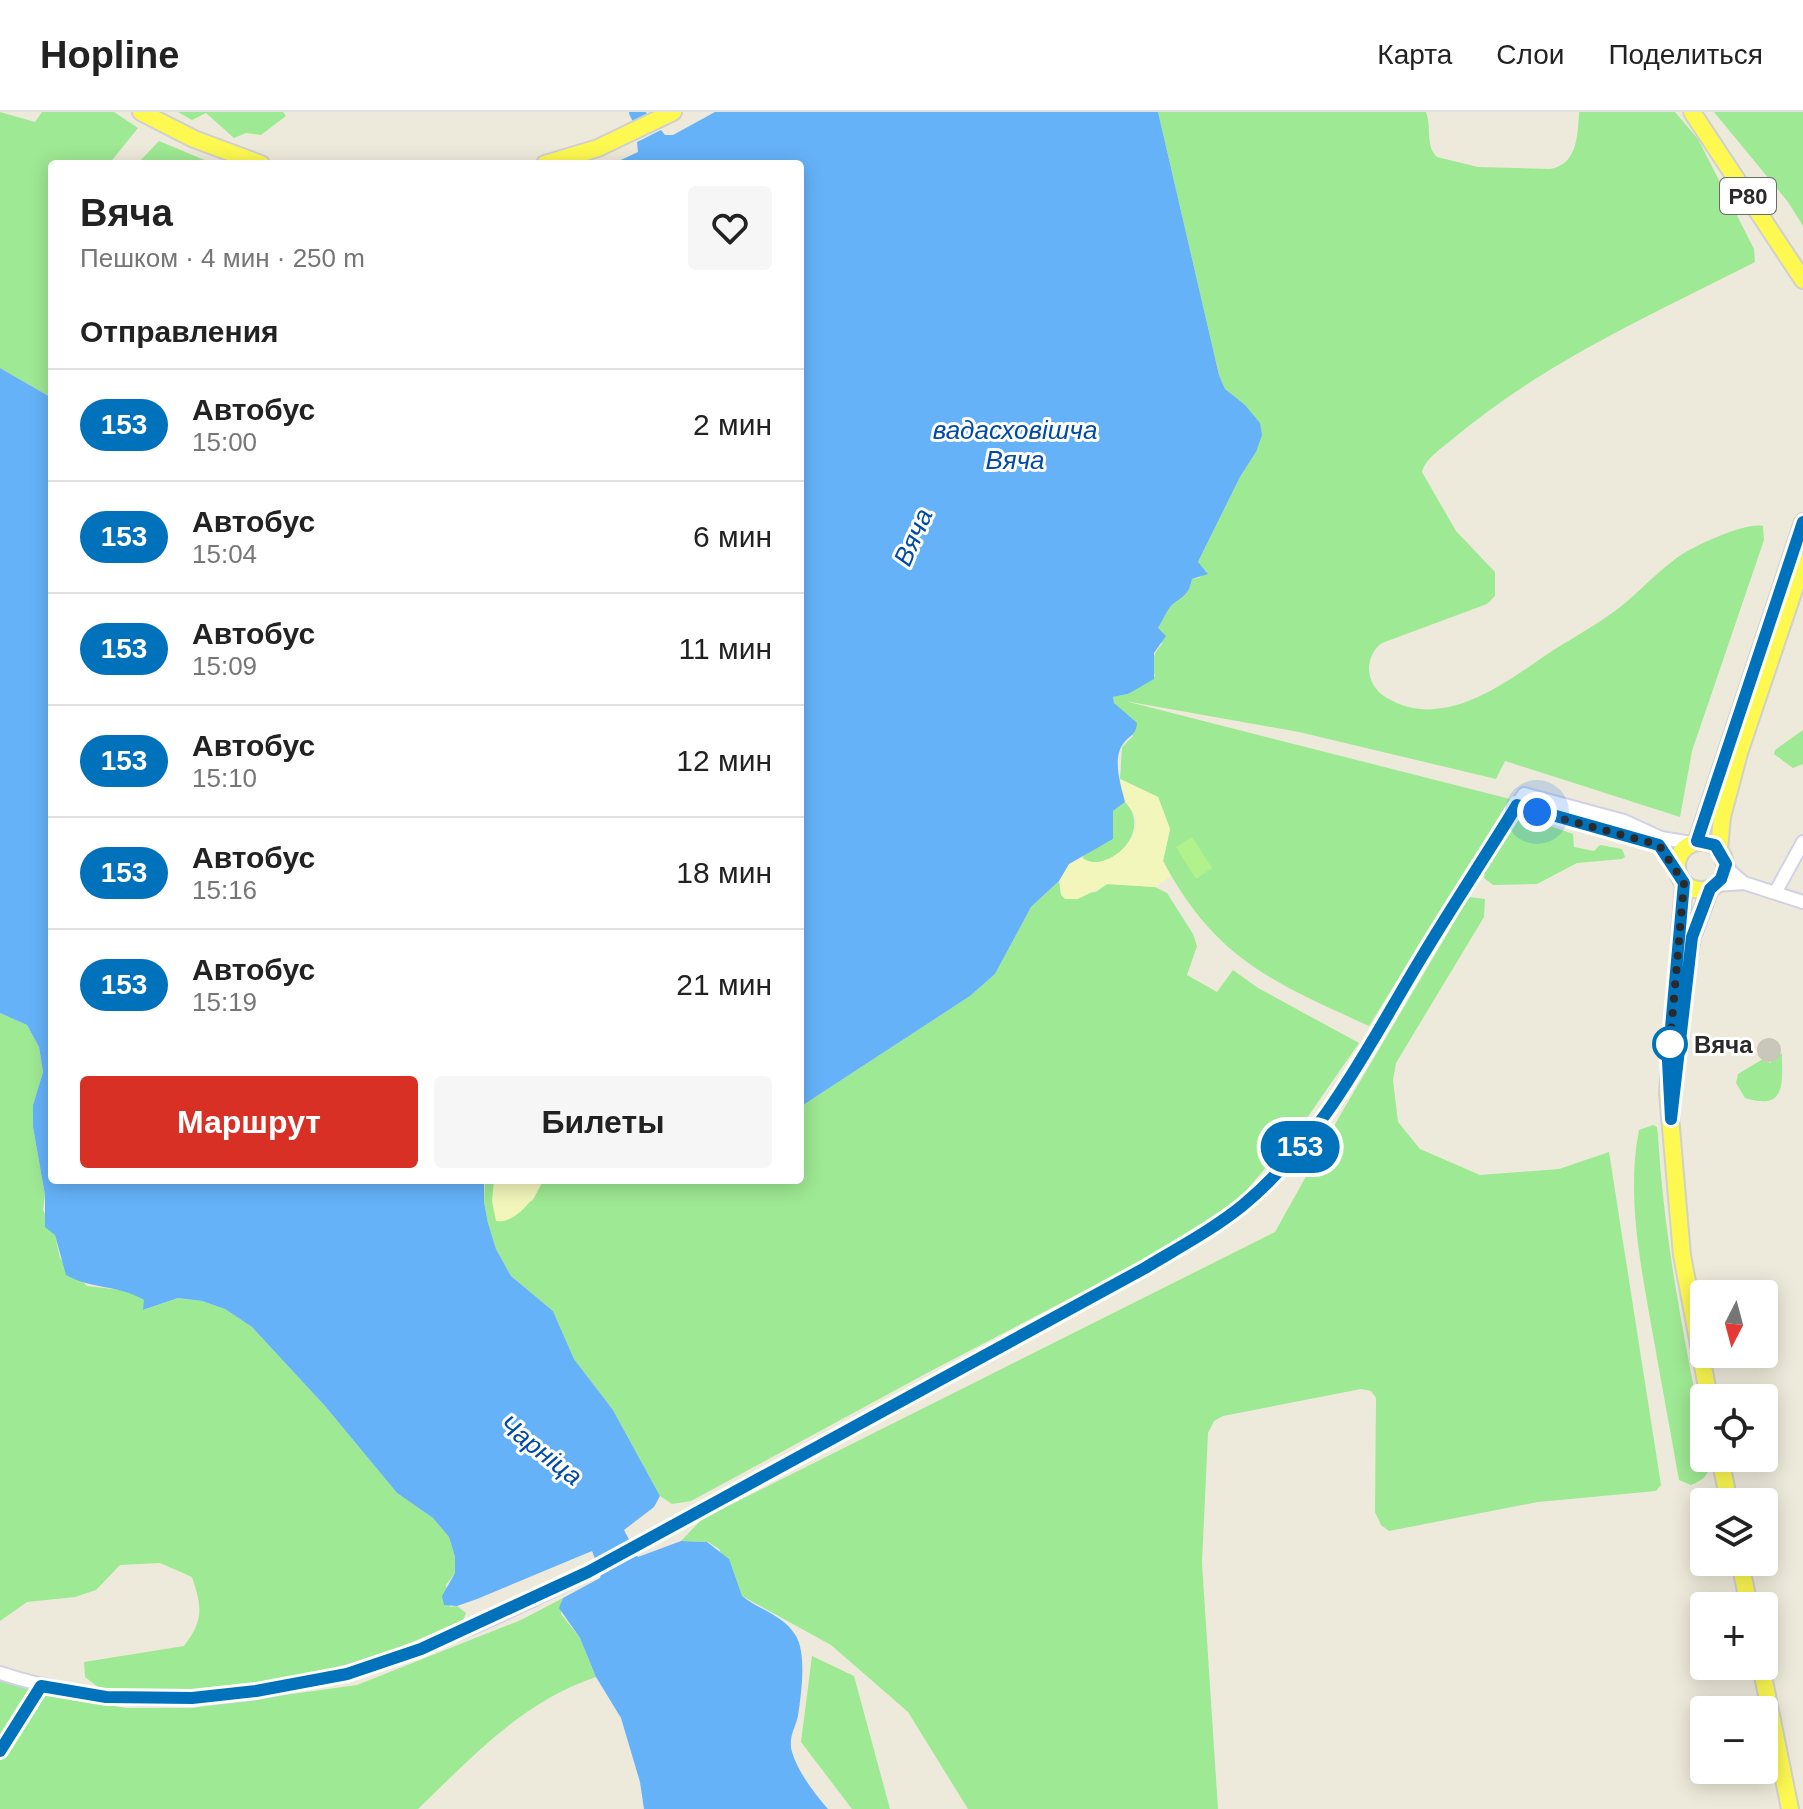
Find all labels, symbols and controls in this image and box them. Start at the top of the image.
text: Hopline [40,34,179,76]
text: Карта [1377,39,1452,70]
text: Слои [1496,39,1564,70]
text: Поделиться [1608,39,1763,70]
road number: Р80 [1720,178,1776,214]
button: heart [688,186,772,270]
text: Вяча [80,192,173,234]
text: Пешком · 4 мин · 250 m [80,243,365,273]
text: Отправления [80,315,279,348]
text: Автобус [192,393,315,426]
text: 2 мин [693,408,772,441]
text: 153 [101,409,147,440]
water label: вадасховішча Вяча [933,415,1097,475]
text: 15:00 [192,427,257,457]
water label: Вяча [887,504,939,570]
text: Автобус [192,505,315,538]
text: 6 мин [693,520,772,553]
text: 153 [101,521,147,552]
text: 15:04 [192,539,257,569]
text: Автобус [192,617,315,650]
text: 11 мин [679,632,772,665]
text: 153 [101,633,147,664]
text: 15:09 [192,651,257,681]
text: Автобус [192,729,315,762]
text: 12 мин [676,744,772,777]
text: 153 [101,745,147,776]
text: 15:10 [192,763,257,793]
your location [1517,792,1557,832]
text: Автобус [192,841,315,874]
text: 18 мин [676,856,772,889]
text: 153 [101,857,147,888]
text: 15:16 [192,875,257,905]
text: Автобус [192,953,315,986]
text: 21 мин [676,968,772,1001]
text: 153 [101,969,147,1000]
text: 15:19 [192,987,257,1017]
marker: Вяча [1653,1027,1687,1061]
place label: Вяча [1694,1031,1753,1058]
button: Маршрут [80,1076,418,1168]
button: Билеты [434,1076,772,1168]
line badge: 153 [1254,1121,1346,1173]
text: 153 [1277,1131,1323,1162]
north arrow [1690,1280,1778,1368]
map controls [1690,1280,1778,1784]
button: locate [1690,1384,1778,1472]
water label: Чарніца [494,1409,588,1491]
button: layers [1690,1488,1778,1576]
button: + [1690,1592,1778,1680]
button: − [1690,1696,1778,1784]

